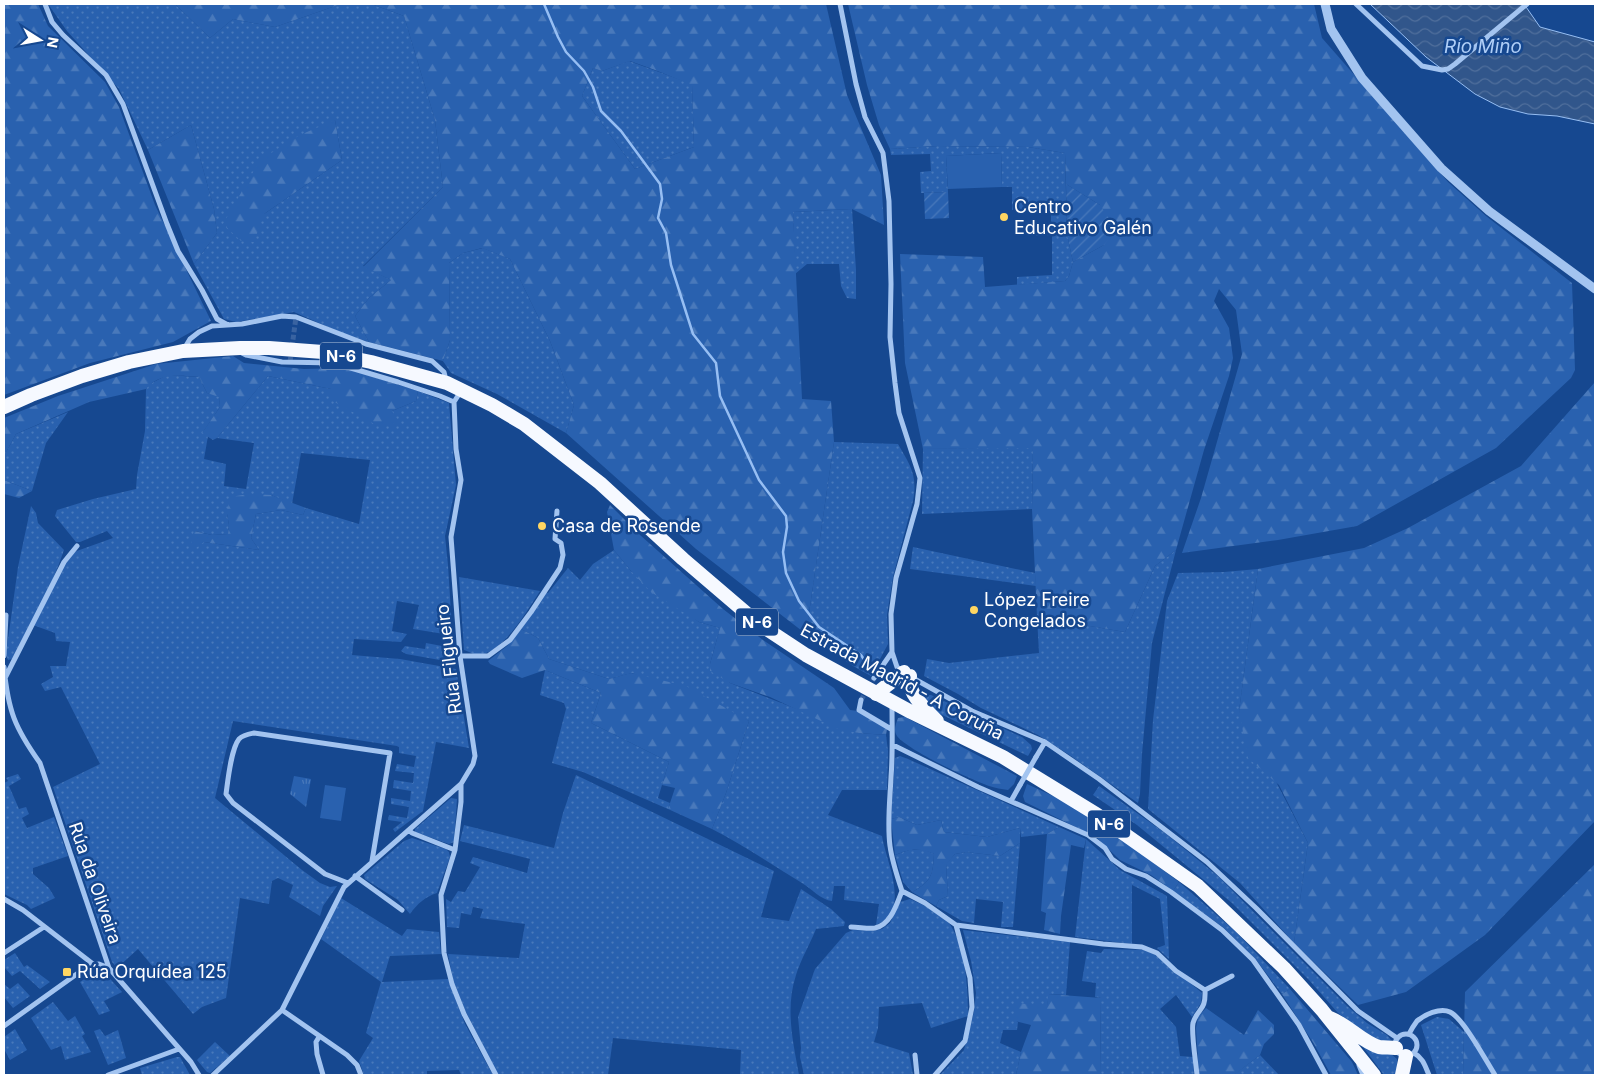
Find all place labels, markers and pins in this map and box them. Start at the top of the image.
place label: Centro Educativo Galén [1014,196,1152,238]
marker: Centro Educativo Galén [998,211,1010,223]
place label: Casa de Rosende [552,515,701,536]
marker: Casa de Rosende [536,520,548,532]
place label: López Freire Congelados [984,589,1090,631]
marker: López Freire Congelados [968,604,980,616]
place label: Rúa Orquídea 125 [77,961,227,982]
marker: Rúa Orquídea 125 [61,966,73,978]

